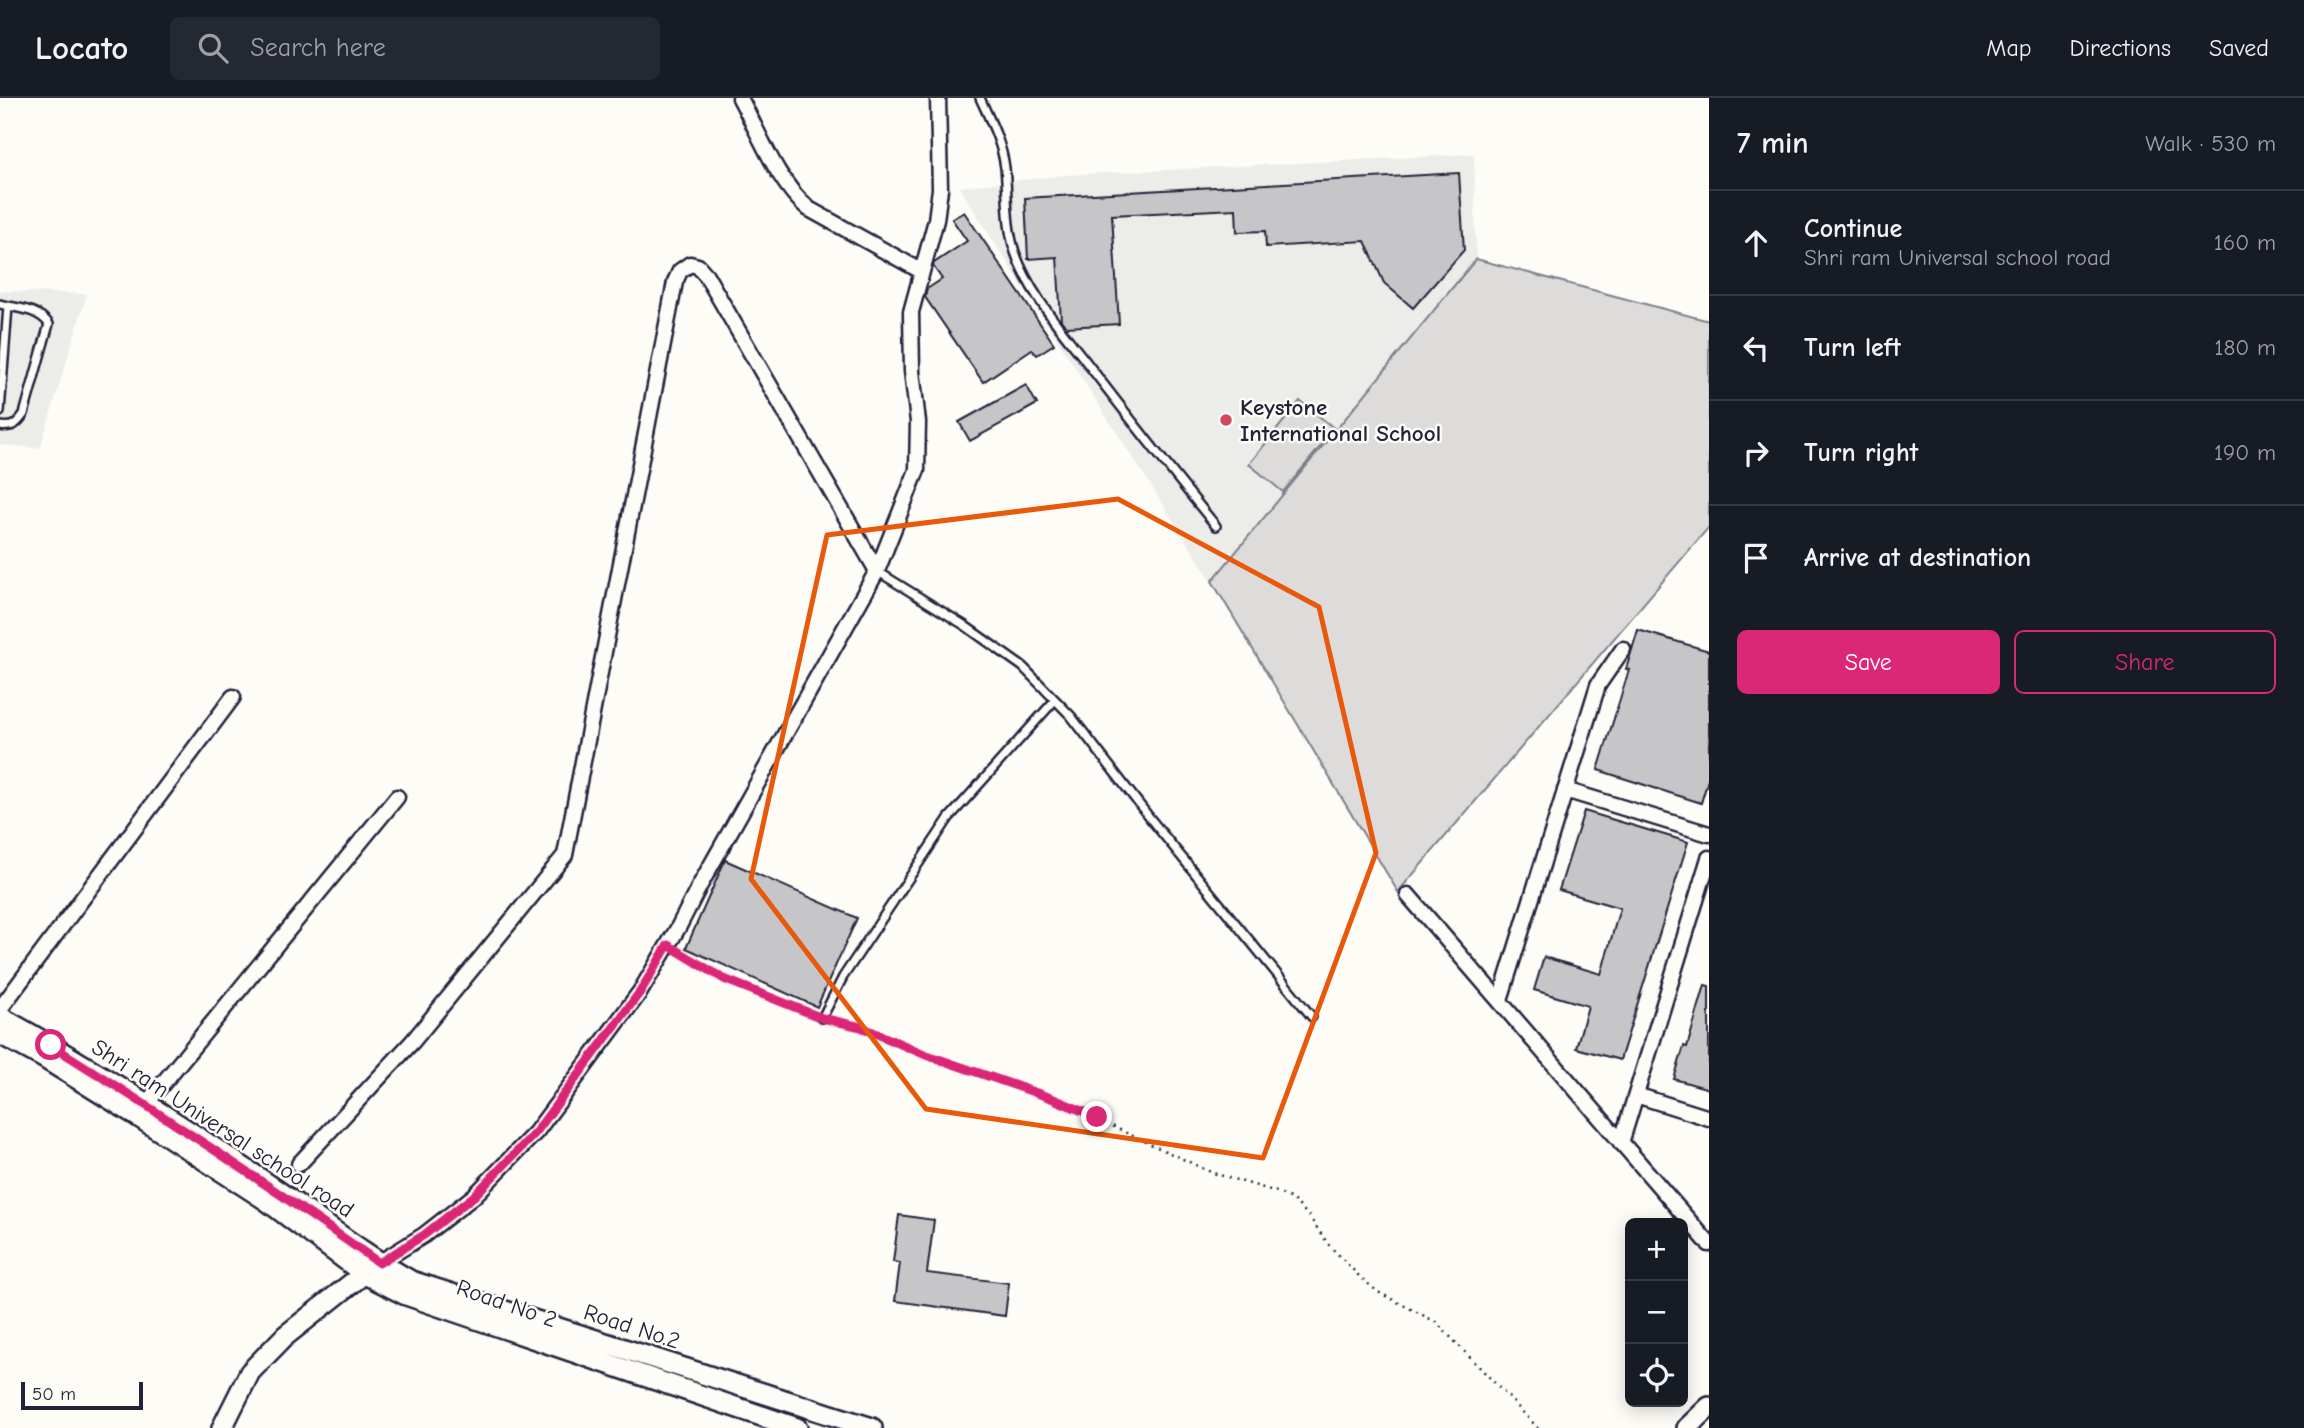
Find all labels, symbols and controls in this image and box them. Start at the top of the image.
search box [170,17,660,80]
text: Locato [35,29,128,67]
icon: search [194,29,232,67]
text: Search here [250,33,386,63]
text: Map [1986,34,2032,62]
text: Directions [2070,34,2171,62]
text: Saved [2209,34,2269,62]
text: 7 min [1737,126,1809,161]
text: Walk · 530 m [2145,130,2276,157]
text: Continue [1804,214,1902,244]
icon: ahead [1737,224,1775,262]
text: 160 m [2214,229,2276,256]
text: Shri ram Universal school road [1804,244,2111,271]
icon: left [1737,329,1775,367]
text: Turn left [1804,333,1901,363]
text: 180 m [2214,334,2276,361]
place label: Keystone International School [1240,394,1441,447]
marker: Keystone International School [1218,412,1234,428]
icon: right [1737,434,1775,472]
text: Turn right [1804,438,1918,468]
text: 190 m [2214,439,2276,466]
icon: arrive [1737,539,1775,577]
text: Arrive at destination [1804,543,2031,573]
button: Save [1737,630,2000,694]
button: Share [2014,630,2276,694]
route start [35,1029,66,1060]
street label: Shri ram Universal school road [87,1033,359,1223]
route end [1081,1101,1112,1132]
map controls [1625,1218,1688,1407]
button: + [1625,1218,1688,1281]
street label: Road No 2 [453,1274,561,1333]
button: − [1625,1281,1688,1344]
street label: Road No.2 [580,1298,683,1355]
button: locate [1625,1344,1688,1407]
scale bar [21,1379,144,1411]
text: 50 m [32,1383,76,1405]

